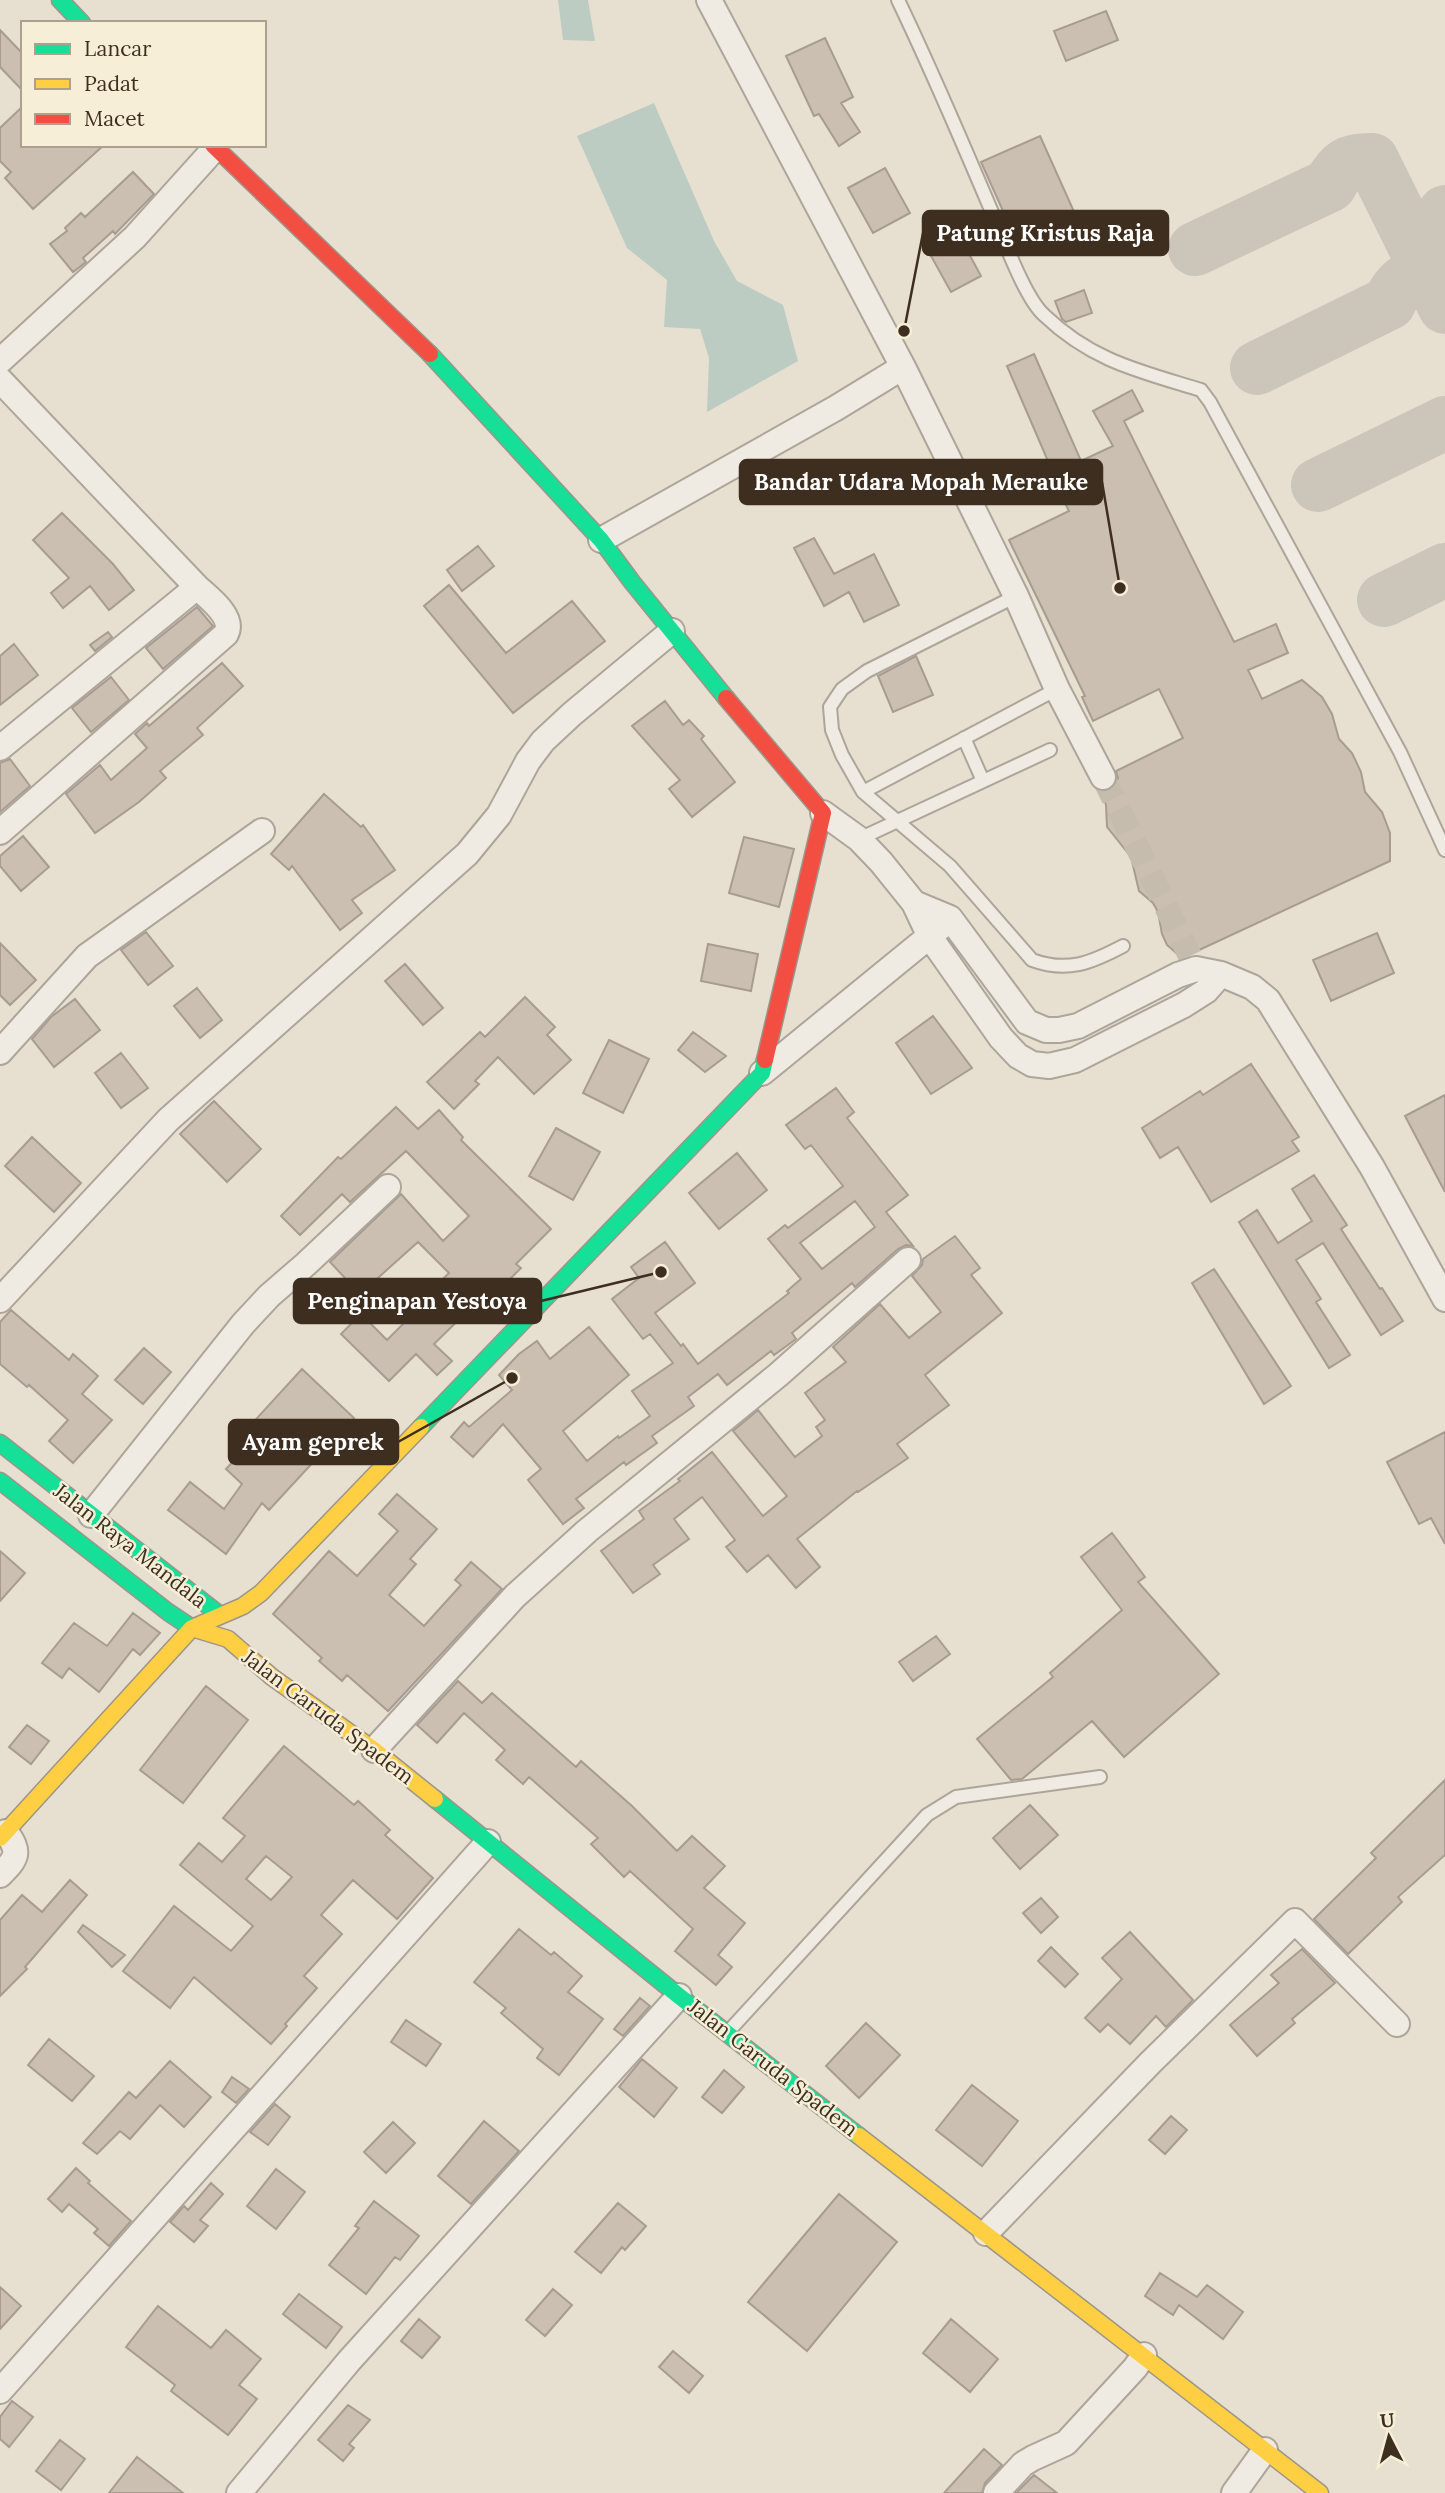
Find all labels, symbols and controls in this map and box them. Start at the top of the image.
legend [21,21,266,147]
text: Lancar [84,35,151,62]
text: Padat [84,70,140,97]
text: Macet [84,105,145,132]
callout: Patung Kristus Raja [923,211,1168,255]
text: Patung Kristus Raja [936,218,1154,247]
callout: Bandar Udara Mopah Merauke [740,460,1102,504]
text: Bandar Udara Mopah Merauke [754,467,1088,496]
callout: Penginapan Yestoya [294,1279,541,1323]
text: Penginapan Yestoya [307,1286,527,1315]
callout: Ayam geprek [229,1420,398,1464]
text: Ayam geprek [242,1427,384,1456]
street label: Jalan Raya Mandala [47,1477,213,1614]
street label: Jalan Garuda Spadem [236,1643,420,1790]
street label: Jalan Garuda Spadem [682,1992,864,2143]
north arrow [1354,2402,1424,2472]
text: U [1379,2407,1396,2433]

